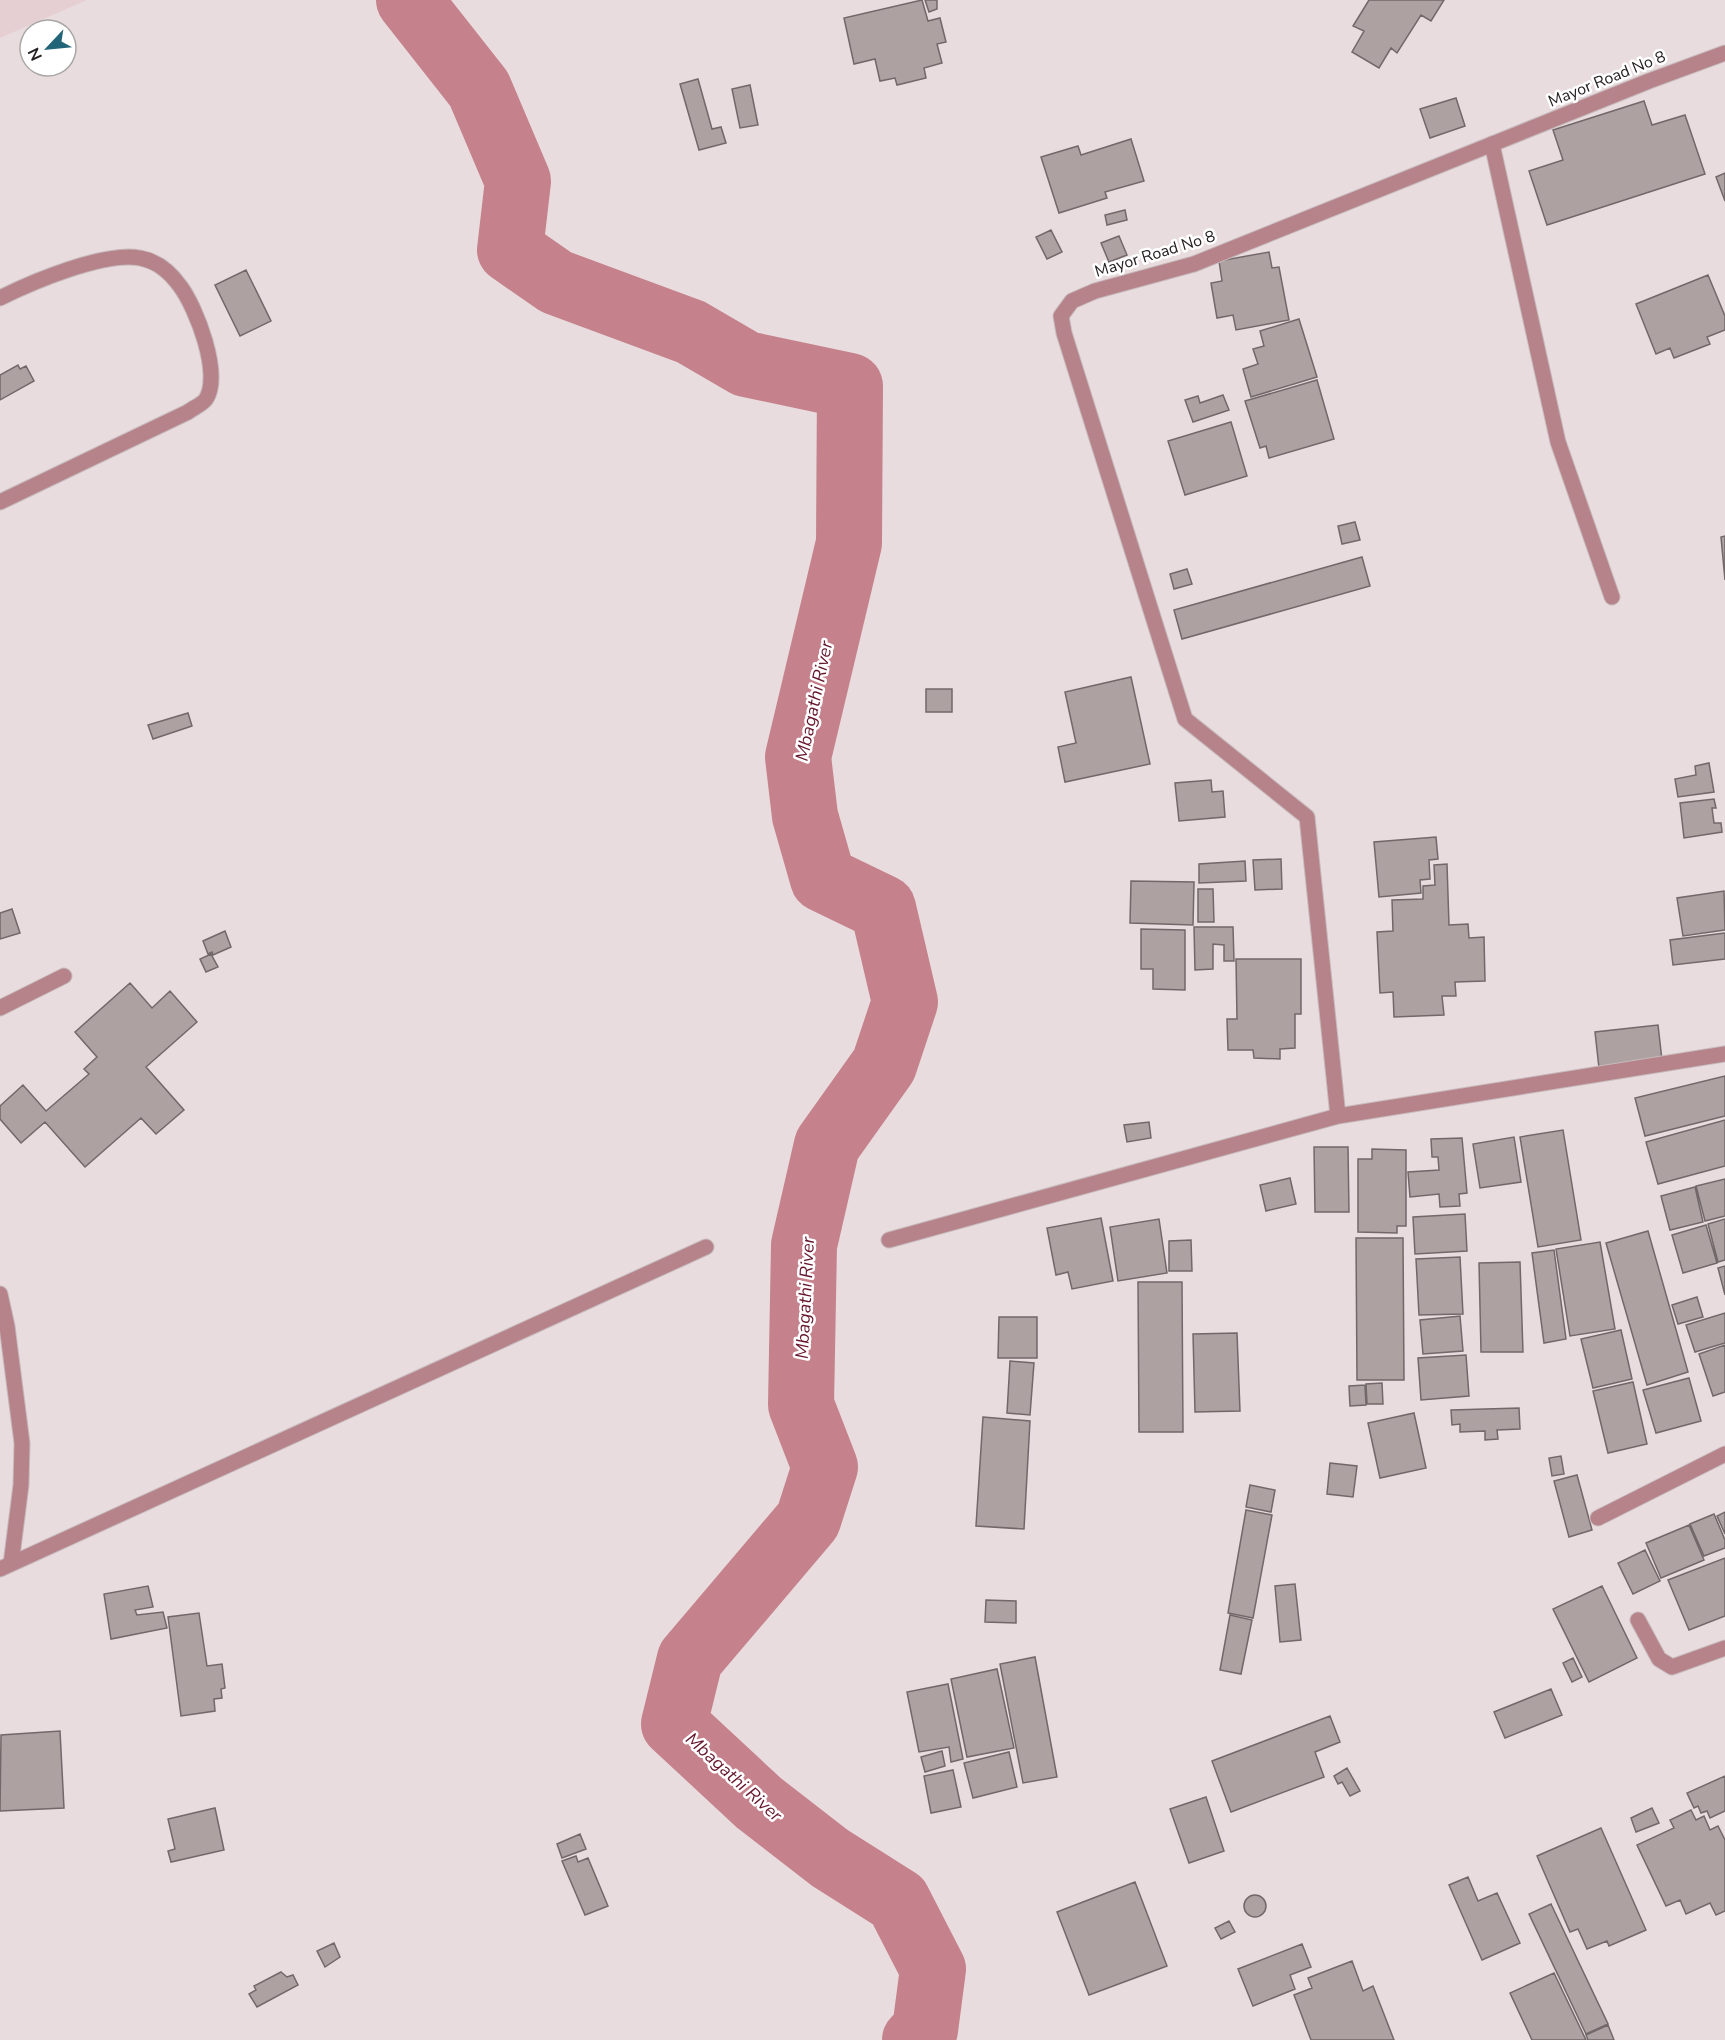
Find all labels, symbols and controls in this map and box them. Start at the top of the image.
north arrow [18,18,78,78]
text: N [23,44,48,64]
street label: Mayor Road No 8 [1545,45,1669,113]
street label: Mayor Road No 8 [1092,225,1218,283]
water label: Mbagathi River [790,638,839,763]
water label: Mbagathi River [790,1236,820,1360]
water label: Mbagathi River [681,1727,788,1827]

